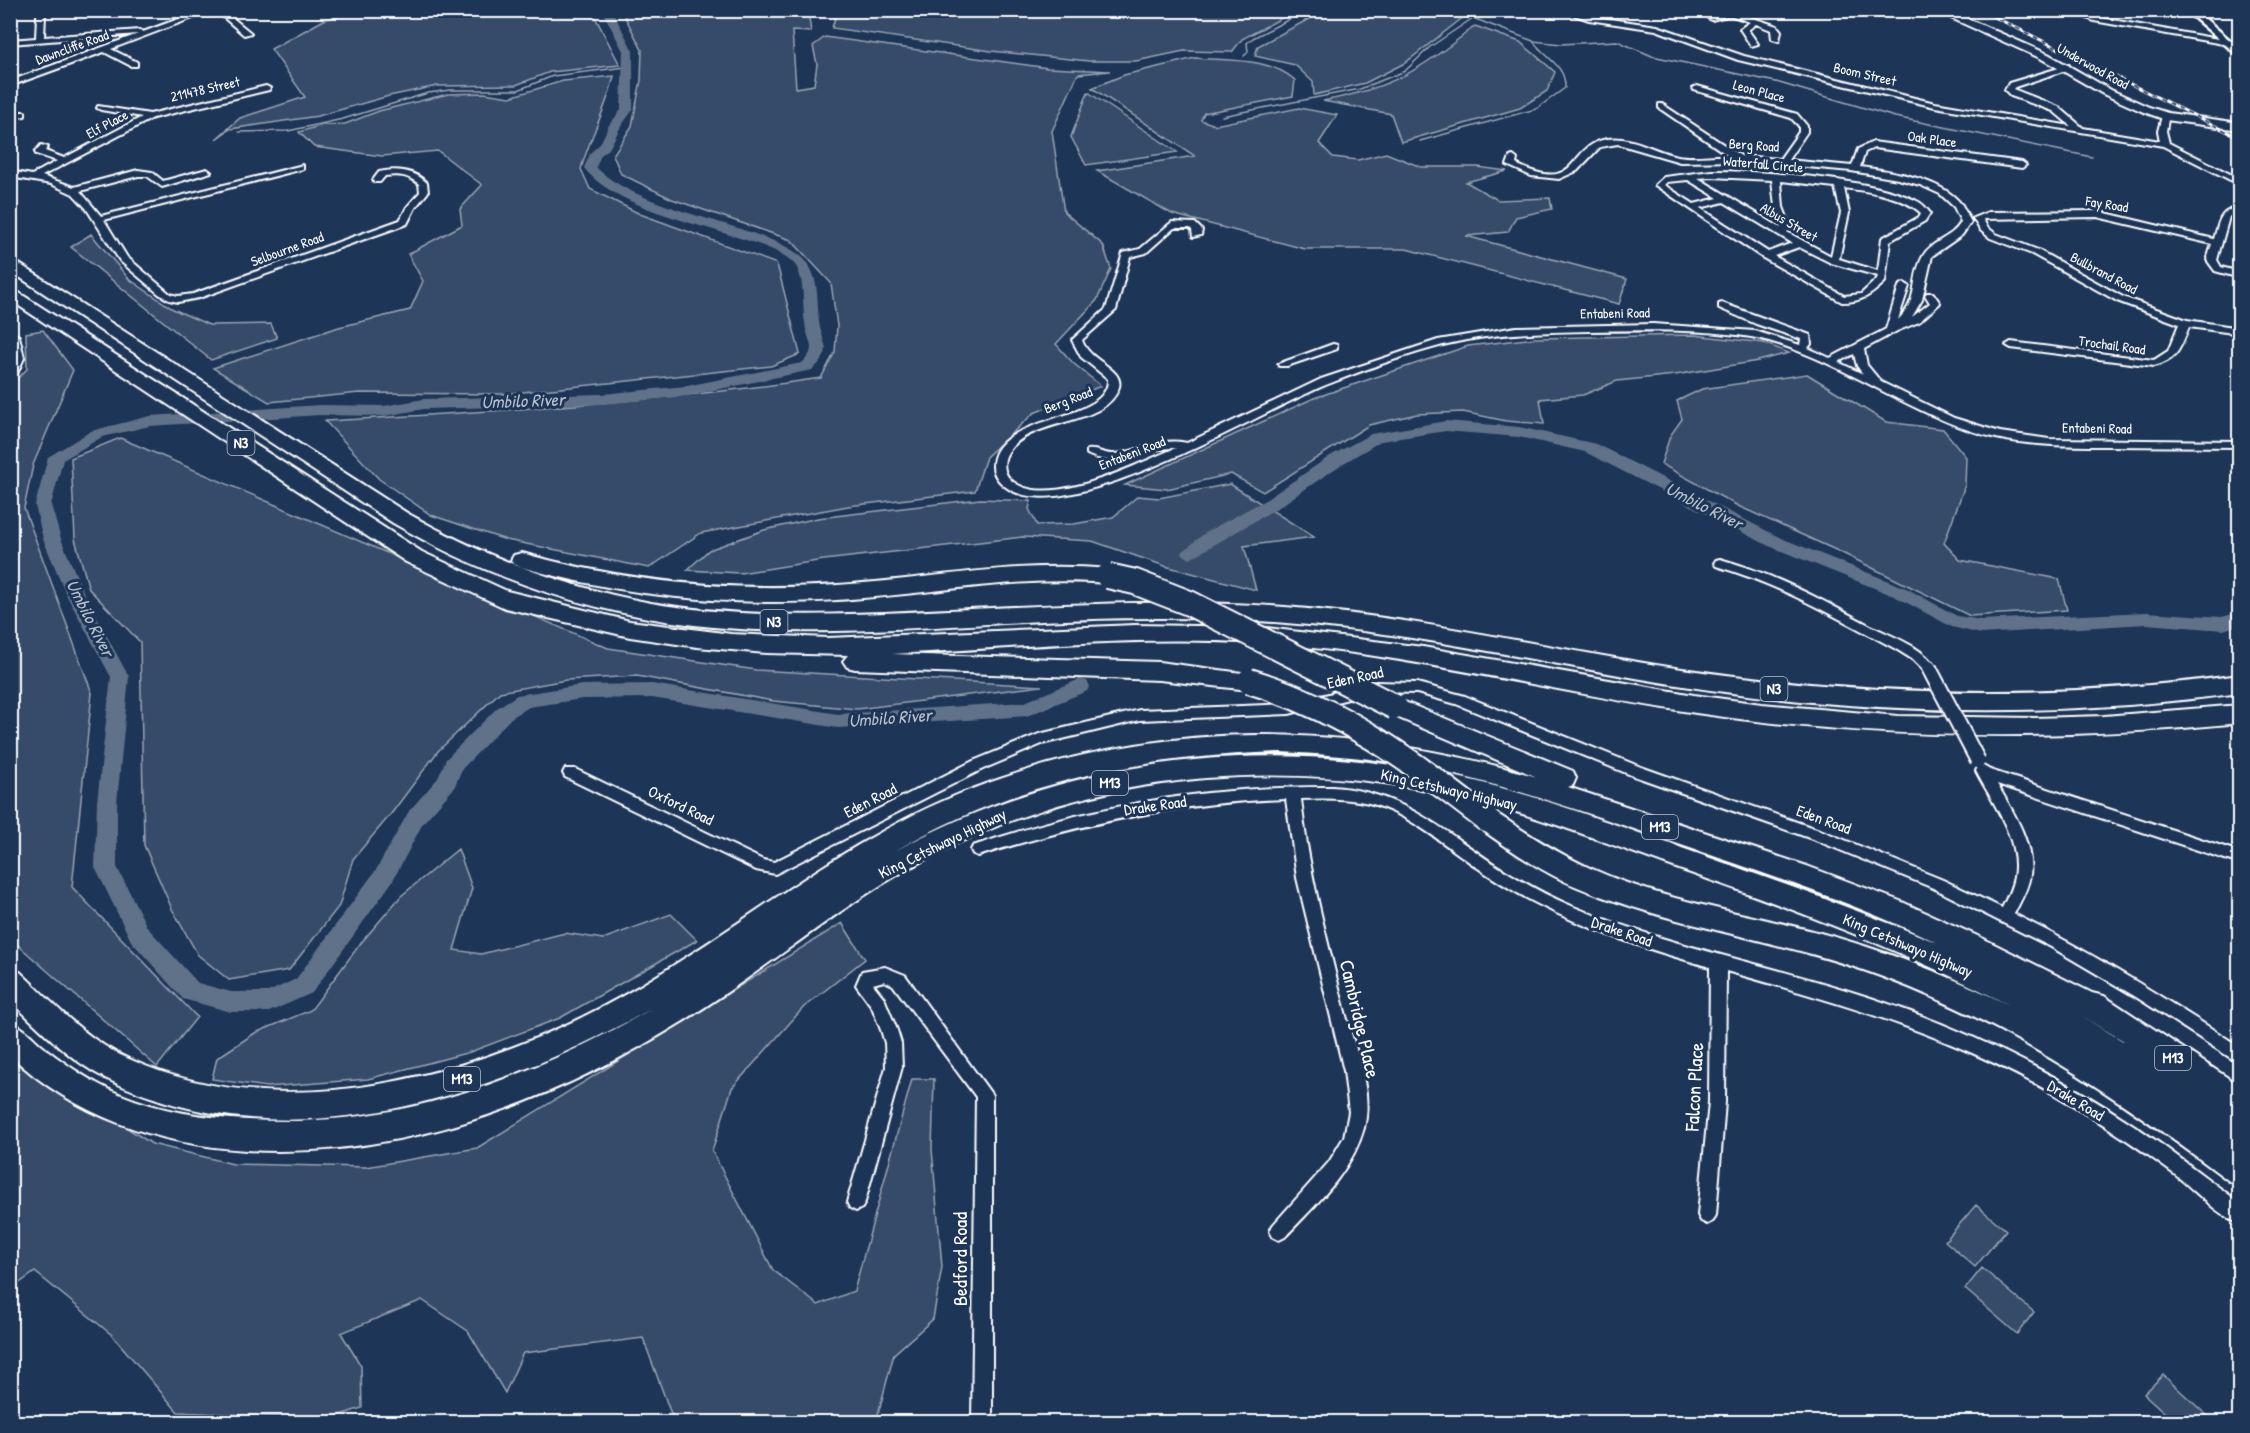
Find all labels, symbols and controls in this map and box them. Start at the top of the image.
street label: Dawncliffe Road [33,24,111,69]
street label: Underwood Road [2054,38,2133,93]
street label: Boom Street [1832,57,1898,90]
street label: 211478 Street [168,71,242,106]
street label: Leon Place [1731,74,1788,107]
street label: Elf Place [82,104,132,143]
street label: Oak Place [1906,126,1958,151]
street label: Berg Road [1728,133,1780,157]
street label: Waterfall Circle [1722,151,1804,177]
street label: Fay Road [2083,191,2130,217]
street label: Albus Street [1757,198,1821,246]
street label: Selbourne Road [248,226,326,270]
street label: Bullbrand Road [2067,247,2142,298]
street label: Entabeni Road [1580,302,1651,323]
street label: Trochail Road [2077,330,2147,359]
street label: Berg Road [1041,381,1096,418]
water label: Umbilo River [481,386,567,414]
street label: Entabeni Road [2062,417,2133,438]
road number: N3 [228,431,254,455]
street label: Entabeni Road [1096,431,1168,474]
water label: Umbilo River [1661,476,1749,537]
water label: Umbilo River [60,575,121,662]
road number: N3 [760,610,788,634]
street label: Eden Road [1325,660,1385,694]
road number: N3 [1760,677,1788,701]
water label: Umbilo River [848,702,934,733]
street label: King Cetshwayo Highway [1379,763,1520,815]
road number: M13 [1092,771,1128,795]
street label: Eden Road [840,777,900,823]
street label: Oxford Road [644,780,718,830]
street label: Drake Road [1122,790,1188,820]
street label: Eden Road [1794,799,1854,839]
street label: King Cetshwayo Highway [875,802,1010,883]
road number: M13 [1642,815,1678,839]
street label: King Cetshwayo Highway [1840,908,1977,982]
street label: Drake Road [1589,910,1655,952]
street label: Cambridge Place [1334,957,1387,1081]
street label: Falcon Place [1678,1042,1709,1133]
road number: M13 [2155,1046,2191,1070]
road number: M13 [444,1067,480,1091]
street label: Drake Road [2043,1074,2109,1126]
street label: Bedford Road [946,1212,973,1306]

